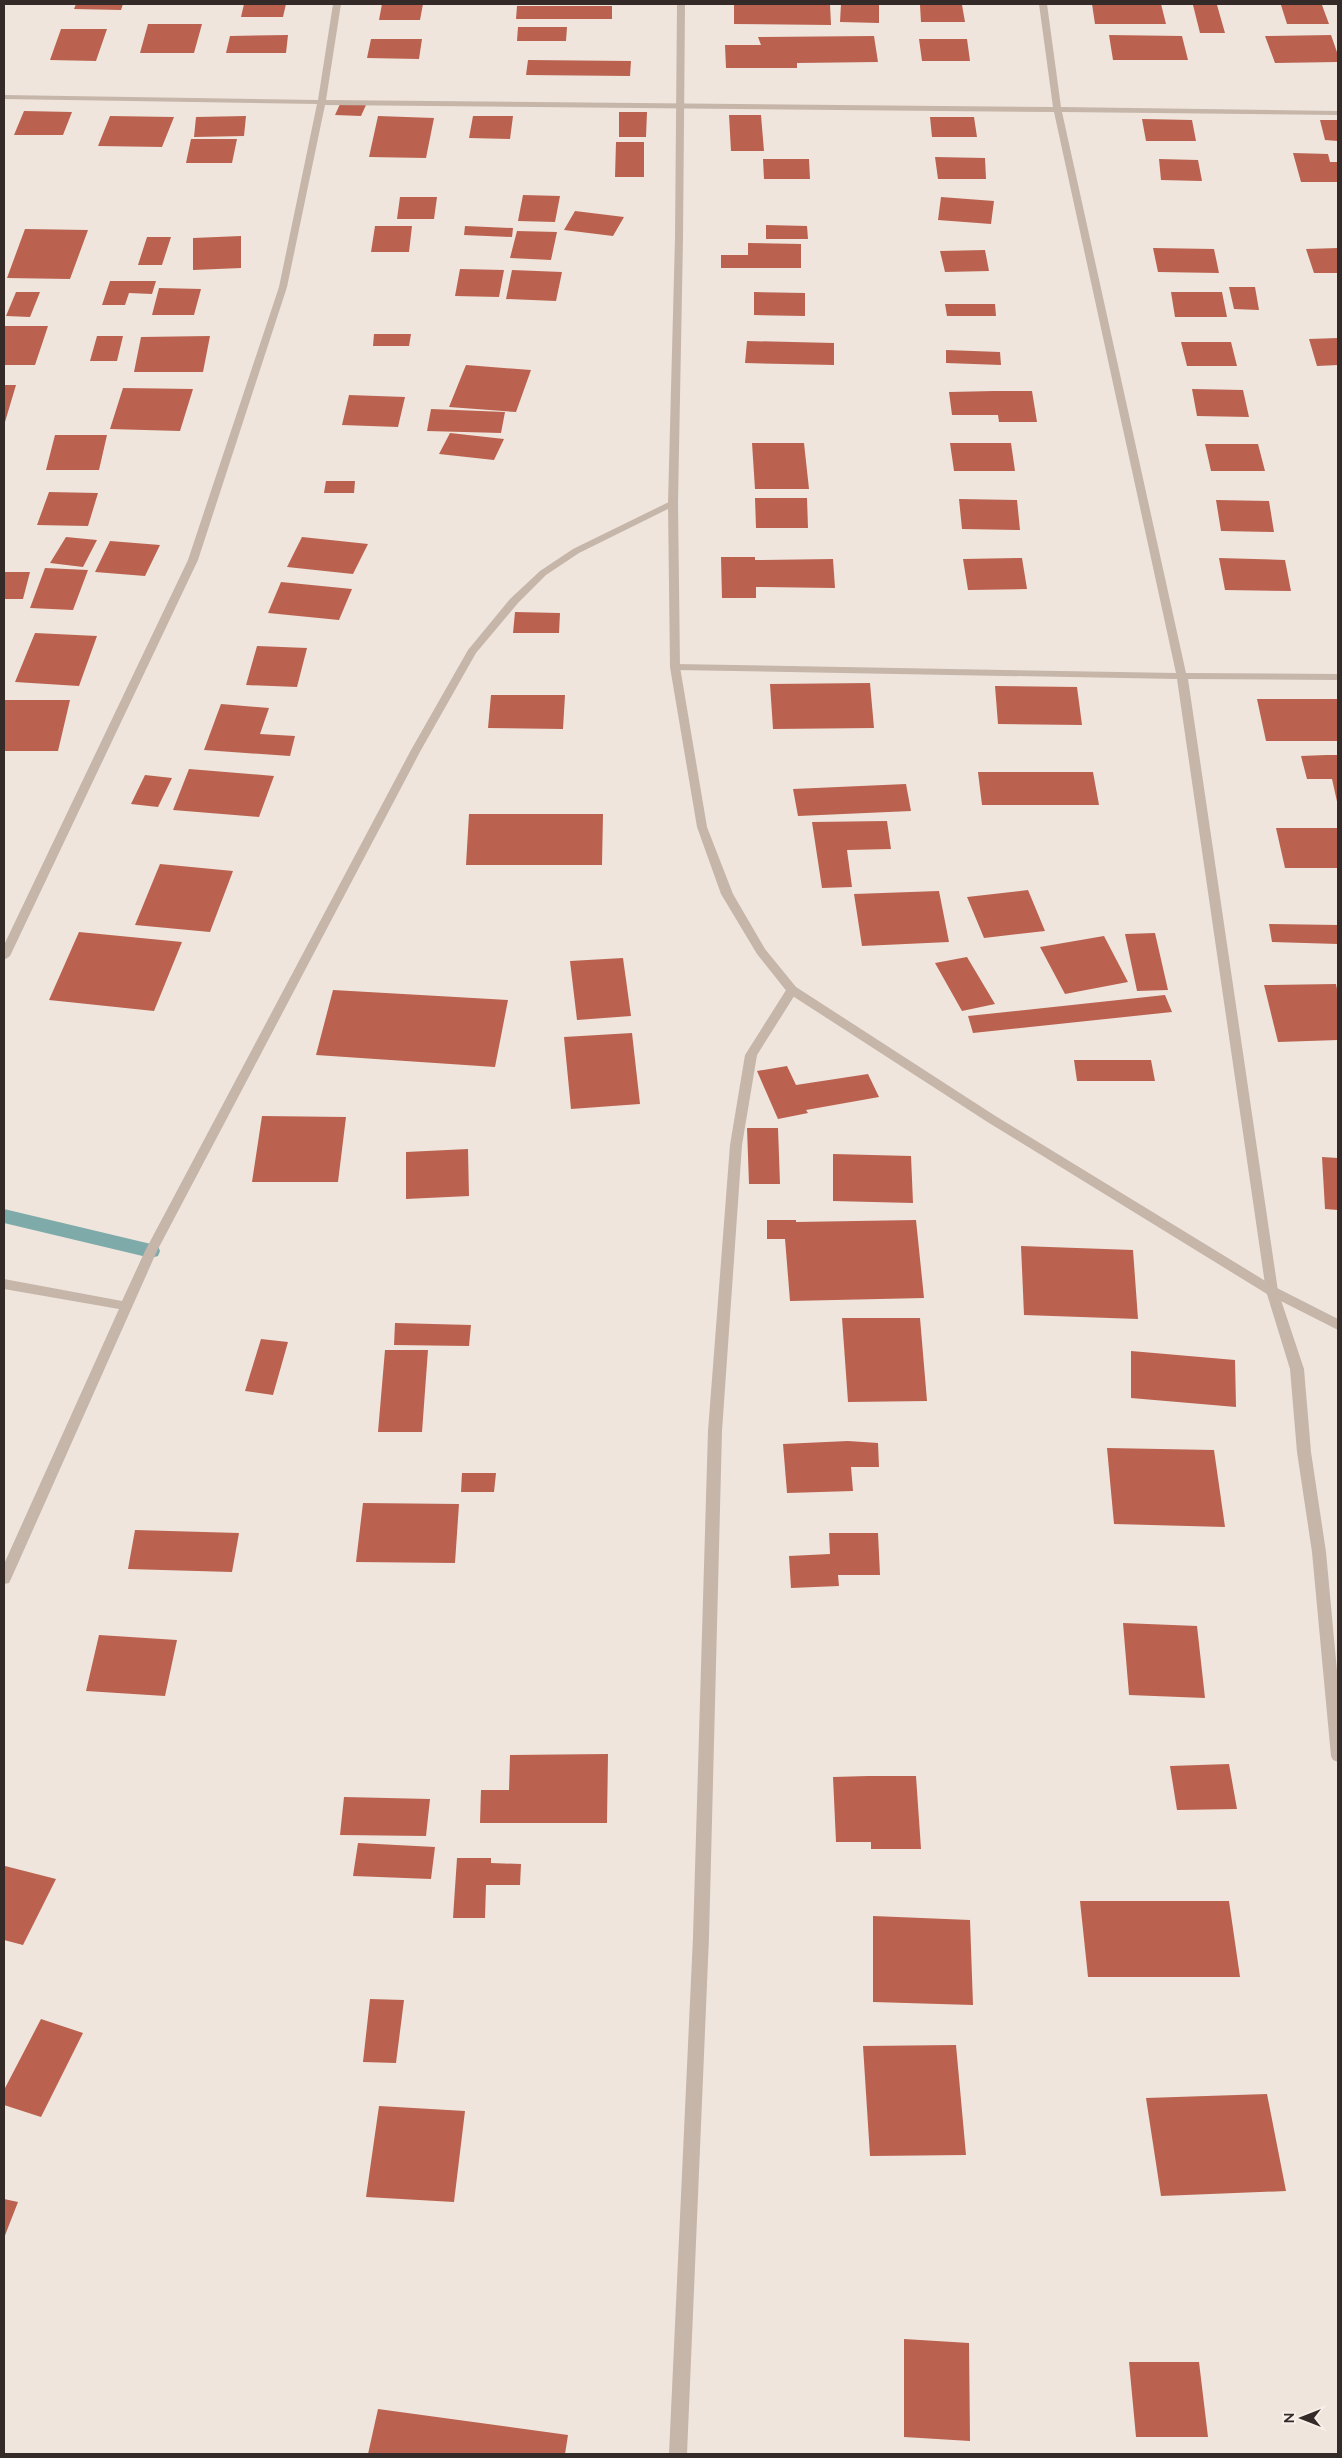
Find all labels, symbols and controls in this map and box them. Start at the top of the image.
north arrow [1277,2393,1327,2443]
text: N [1280,2413,1298,2423]

